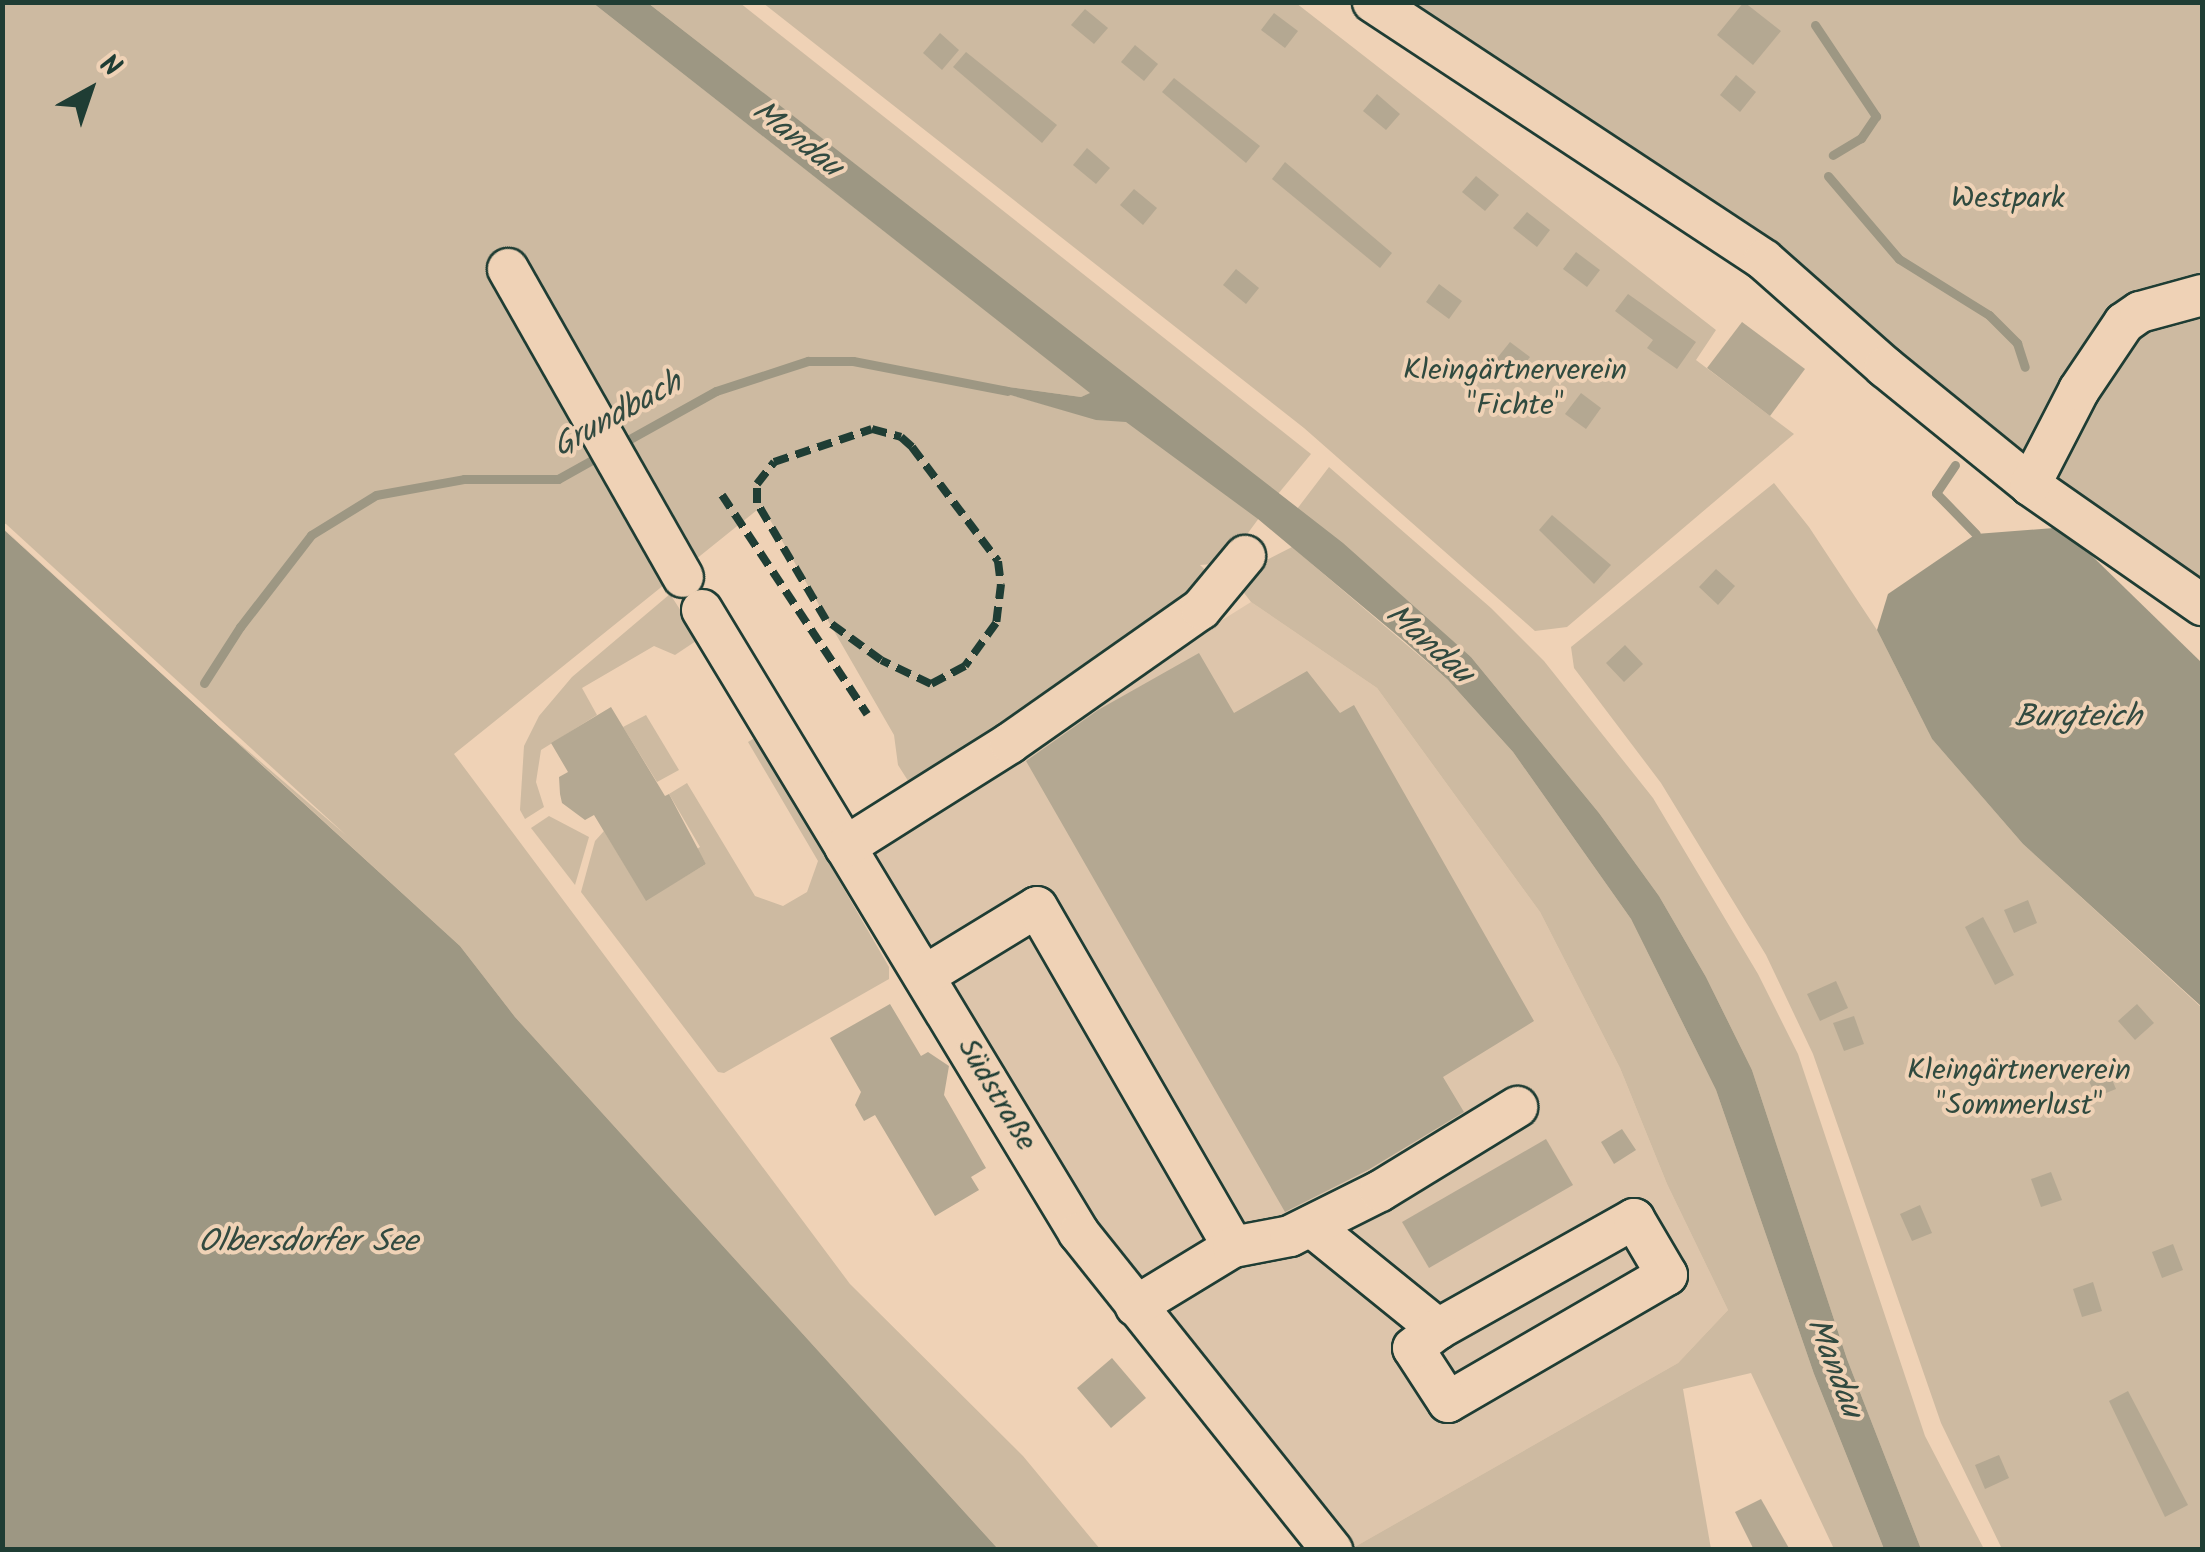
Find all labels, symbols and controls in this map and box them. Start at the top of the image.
north arrow [40,40,140,140]
text: N [88,44,131,90]
water label: Mandau [743,93,849,187]
park label: Westpark [1951,181,2065,217]
park label: Kleingärtnerverein "Fichte" [1403,353,1627,424]
water label: Grundbach [547,365,689,467]
water label: Mandau [1376,596,1480,694]
water label: Burgteich [2014,699,2142,737]
street label: Südstraße [948,1032,1044,1158]
park label: Kleingärtnerverein "Sommerlust" [1907,1053,2131,1124]
water label: Olbersdorfer See [198,1224,418,1262]
water label: Mandau [1796,1313,1870,1423]

